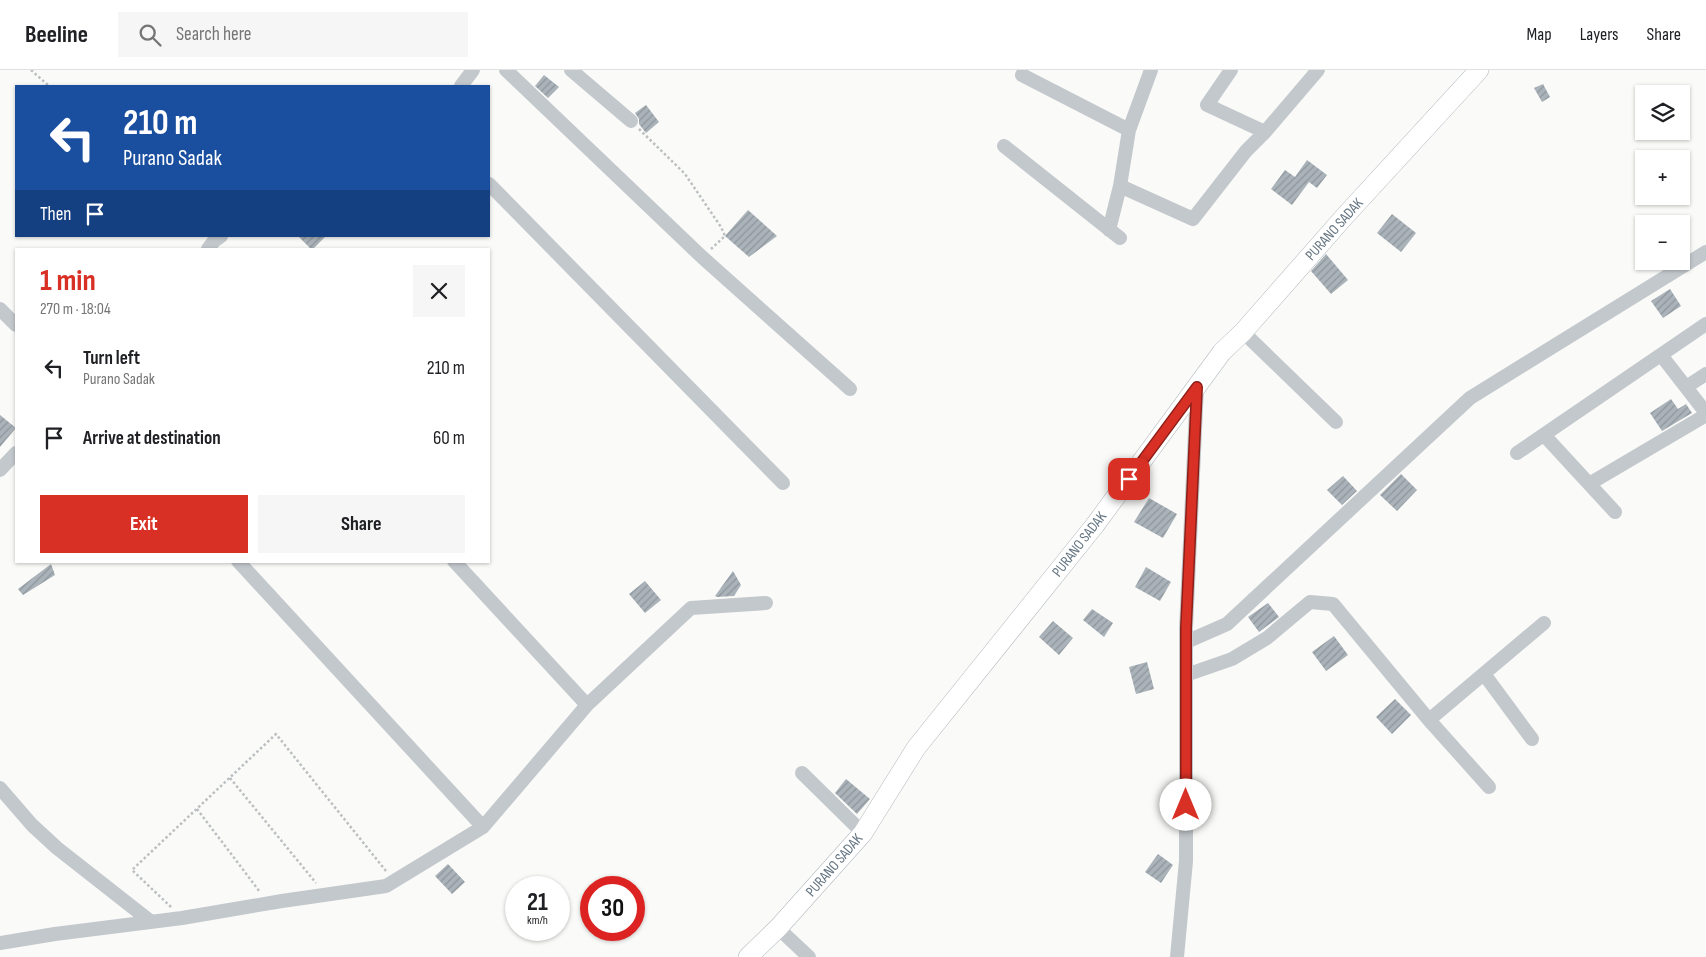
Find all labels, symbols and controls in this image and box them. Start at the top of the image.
search box [118,12,468,57]
text: Beeline [25,20,88,49]
icon: search [136,21,164,49]
text: Search here [176,23,251,46]
text: Map [1527,24,1552,45]
text: Layers [1580,24,1619,45]
text: Share [1647,24,1681,45]
map controls [1635,85,1690,270]
button: layers [1635,85,1690,140]
text: 210 m [123,102,197,145]
icon: left [40,105,105,170]
text: Purano Sadak [123,145,222,172]
button: + [1635,150,1690,205]
street label: PURANO SADAK [1301,194,1368,265]
icon: arrive [81,200,109,228]
text: Then [40,203,71,226]
button: − [1635,215,1690,270]
text: 1 min [40,263,96,299]
button: close [413,265,465,317]
text: 270 m · 18:04 [40,300,111,319]
text: Turn left [83,347,140,370]
icon: left [40,354,68,382]
text: 210 m [427,357,465,380]
text: Purano Sadak [83,370,155,389]
icon: arrive [40,424,68,452]
text: Arrive at destination [83,427,221,450]
text: 60 m [433,427,465,450]
pin [1108,458,1150,500]
icon: arrive [1115,465,1143,493]
button: Exit [40,495,248,553]
button: Share [258,495,465,553]
street label: PURANO SADAK [1048,508,1111,581]
position arrow [1159,778,1211,830]
street label: PURANO SADAK [802,830,867,901]
speed limit sign: 30 [580,876,645,941]
text: 21 [527,887,548,918]
text: km/h [527,913,548,928]

